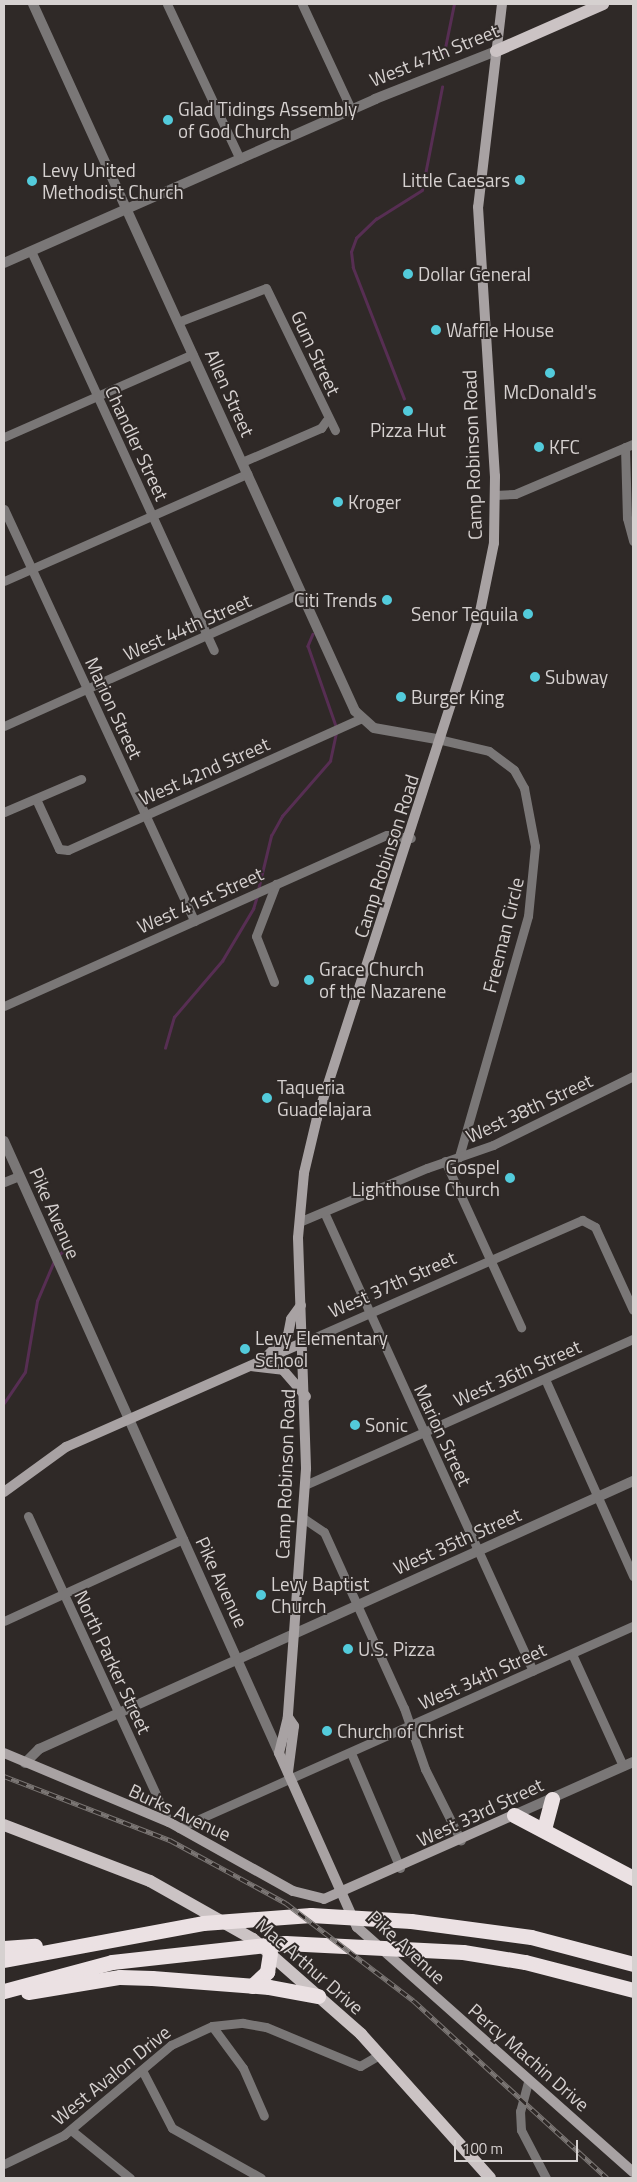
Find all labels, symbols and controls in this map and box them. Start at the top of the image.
street label: West 47th Street [366,19,502,91]
place label: Glad Tidings Assembly of God Church [178,98,357,142]
marker: Glad Tidings Assembly of God Church [162,114,174,126]
place label: Levy United Methodist Church [42,159,184,203]
place label: Little Caesars [402,169,510,191]
marker: Little Caesars [514,174,526,186]
marker: Levy United Methodist Church [26,175,38,187]
place label: Dollar General [418,263,531,285]
marker: Dollar General [402,268,414,280]
street label: Gum Street [286,307,346,399]
place label: Waffle House [446,319,554,341]
marker: Waffle House [430,324,442,336]
street label: Allen Street [201,346,259,440]
marker: McDonald's [544,367,556,379]
street label: Camp Robinson Road [458,370,486,540]
place label: McDonald's [503,381,597,403]
street label: Chandler Street [100,382,174,504]
marker: Pizza Hut [402,405,414,417]
place label: Pizza Hut [370,419,446,441]
place label: KFC [549,436,580,458]
marker: KFC [533,441,545,453]
place label: Kroger [348,491,401,513]
marker: Kroger [332,496,344,508]
street label: West 44th Street [120,589,254,665]
place label: Citi Trends [294,589,377,611]
marker: Citi Trends [381,594,393,606]
place label: Senor Tequila [411,603,518,625]
marker: Senor Tequila [522,608,534,620]
street label: Marion Street [81,654,147,762]
place label: Subway [545,666,608,688]
marker: Subway [529,671,541,683]
place label: Burger King [411,686,504,708]
marker: Burger King [395,691,407,703]
street label: West 42nd Street [135,732,273,810]
street label: Camp Robinson Road [349,772,423,940]
street label: West 41st Street [133,862,267,938]
street label: Freeman Circle [478,875,528,995]
place label: Grace Church of the Nazarene [319,958,446,1002]
marker: Grace Church of the Nazarene [303,974,315,986]
street label: West 38th Street [462,1069,596,1147]
place label: Taqueria Guadelajara [277,1076,372,1120]
marker: Taqueria Guadelajara [261,1092,273,1104]
place label: Gospel Lighthouse Church [352,1156,500,1200]
street label: Pike Avenue [25,1164,85,1262]
marker: Gospel Lighthouse Church [504,1172,516,1184]
street label: West 37th Street [325,1246,459,1322]
place label: Levy Elementary School [255,1327,388,1371]
street label: West 36th Street [450,1335,584,1411]
marker: Levy Elementary School [239,1343,251,1355]
street label: Marion Street [410,1381,476,1489]
street label: Camp Robinson Road [271,1389,299,1559]
place label: Sonic [365,1414,408,1436]
marker: Sonic [349,1419,361,1431]
street label: West 35th Street [390,1503,524,1579]
street label: Pike Avenue [191,1533,253,1631]
place label: Levy Baptist Church [271,1573,369,1617]
street label: North Parker Street [70,1587,156,1737]
marker: Levy Baptist Church [255,1589,267,1601]
place label: U.S. Pizza [358,1638,435,1660]
street label: West 34th Street [415,1638,549,1714]
marker: U.S. Pizza [342,1643,354,1655]
place label: Church of Christ [337,1720,464,1742]
marker: Church of Christ [321,1725,333,1737]
street label: West 33rd Street [413,1773,547,1851]
street label: Burks Avenue [125,1778,235,1846]
street label: Pike Avenue [364,1905,450,1989]
street label: Mac Arthur Drive [252,1913,368,2019]
street label: Percy Machin Drive [464,1998,594,2116]
street label: West Avalon Drive [47,2020,175,2130]
scale bar [457,2130,581,2162]
text: 100 m [462,2137,503,2160]

